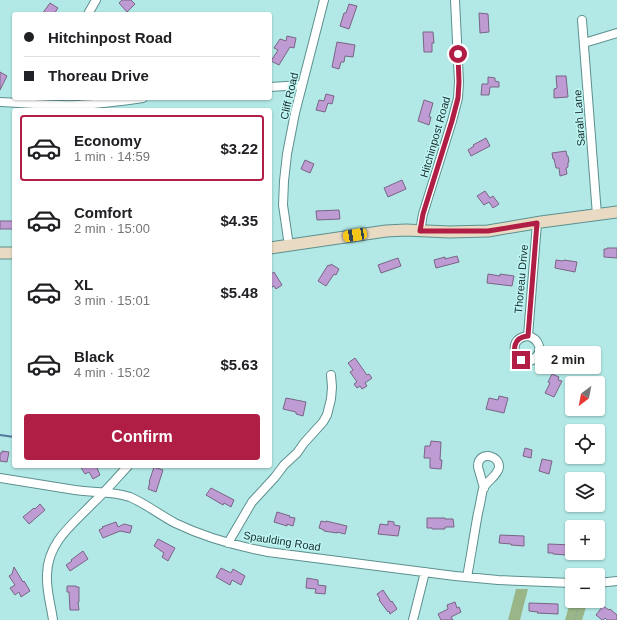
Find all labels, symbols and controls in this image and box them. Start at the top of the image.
text: Hitchinpost Road [48,29,172,46]
route start [449,45,467,63]
text: Thoreau Drive [48,67,149,84]
street label: Cliff Road [278,71,300,121]
street label: Sarah Lane [571,89,587,147]
street label: Hitchinpost Road [418,95,452,179]
icon: car [26,130,62,166]
text: Economy [74,132,142,149]
text: $3.22 [220,140,258,157]
text: 1 min · 14:59 [74,149,150,164]
icon: car [26,202,62,238]
text: Comfort [74,204,132,221]
text: $4.35 [220,212,258,229]
text: 2 min · 15:00 [74,221,150,236]
car [342,227,368,243]
street label: Thoreau Drive [512,244,530,314]
icon: car [26,274,62,310]
text: XL [74,276,93,293]
text: $5.48 [220,284,258,301]
text: 3 min · 15:01 [74,293,150,308]
icon: car [26,346,62,382]
callout: 2 min [535,346,601,374]
text: Black [74,348,114,365]
route end [512,351,530,369]
text: 2 min [551,352,585,367]
text: $5.63 [220,356,258,373]
text: 4 min · 15:02 [74,365,150,380]
north arrow [565,376,605,416]
map controls [565,376,605,608]
button: Confirm [24,414,260,460]
button: locate [565,424,605,464]
button: layers [565,472,605,512]
button: + [565,520,605,560]
street label: Spaulding Road [242,529,322,553]
button: − [565,568,605,608]

